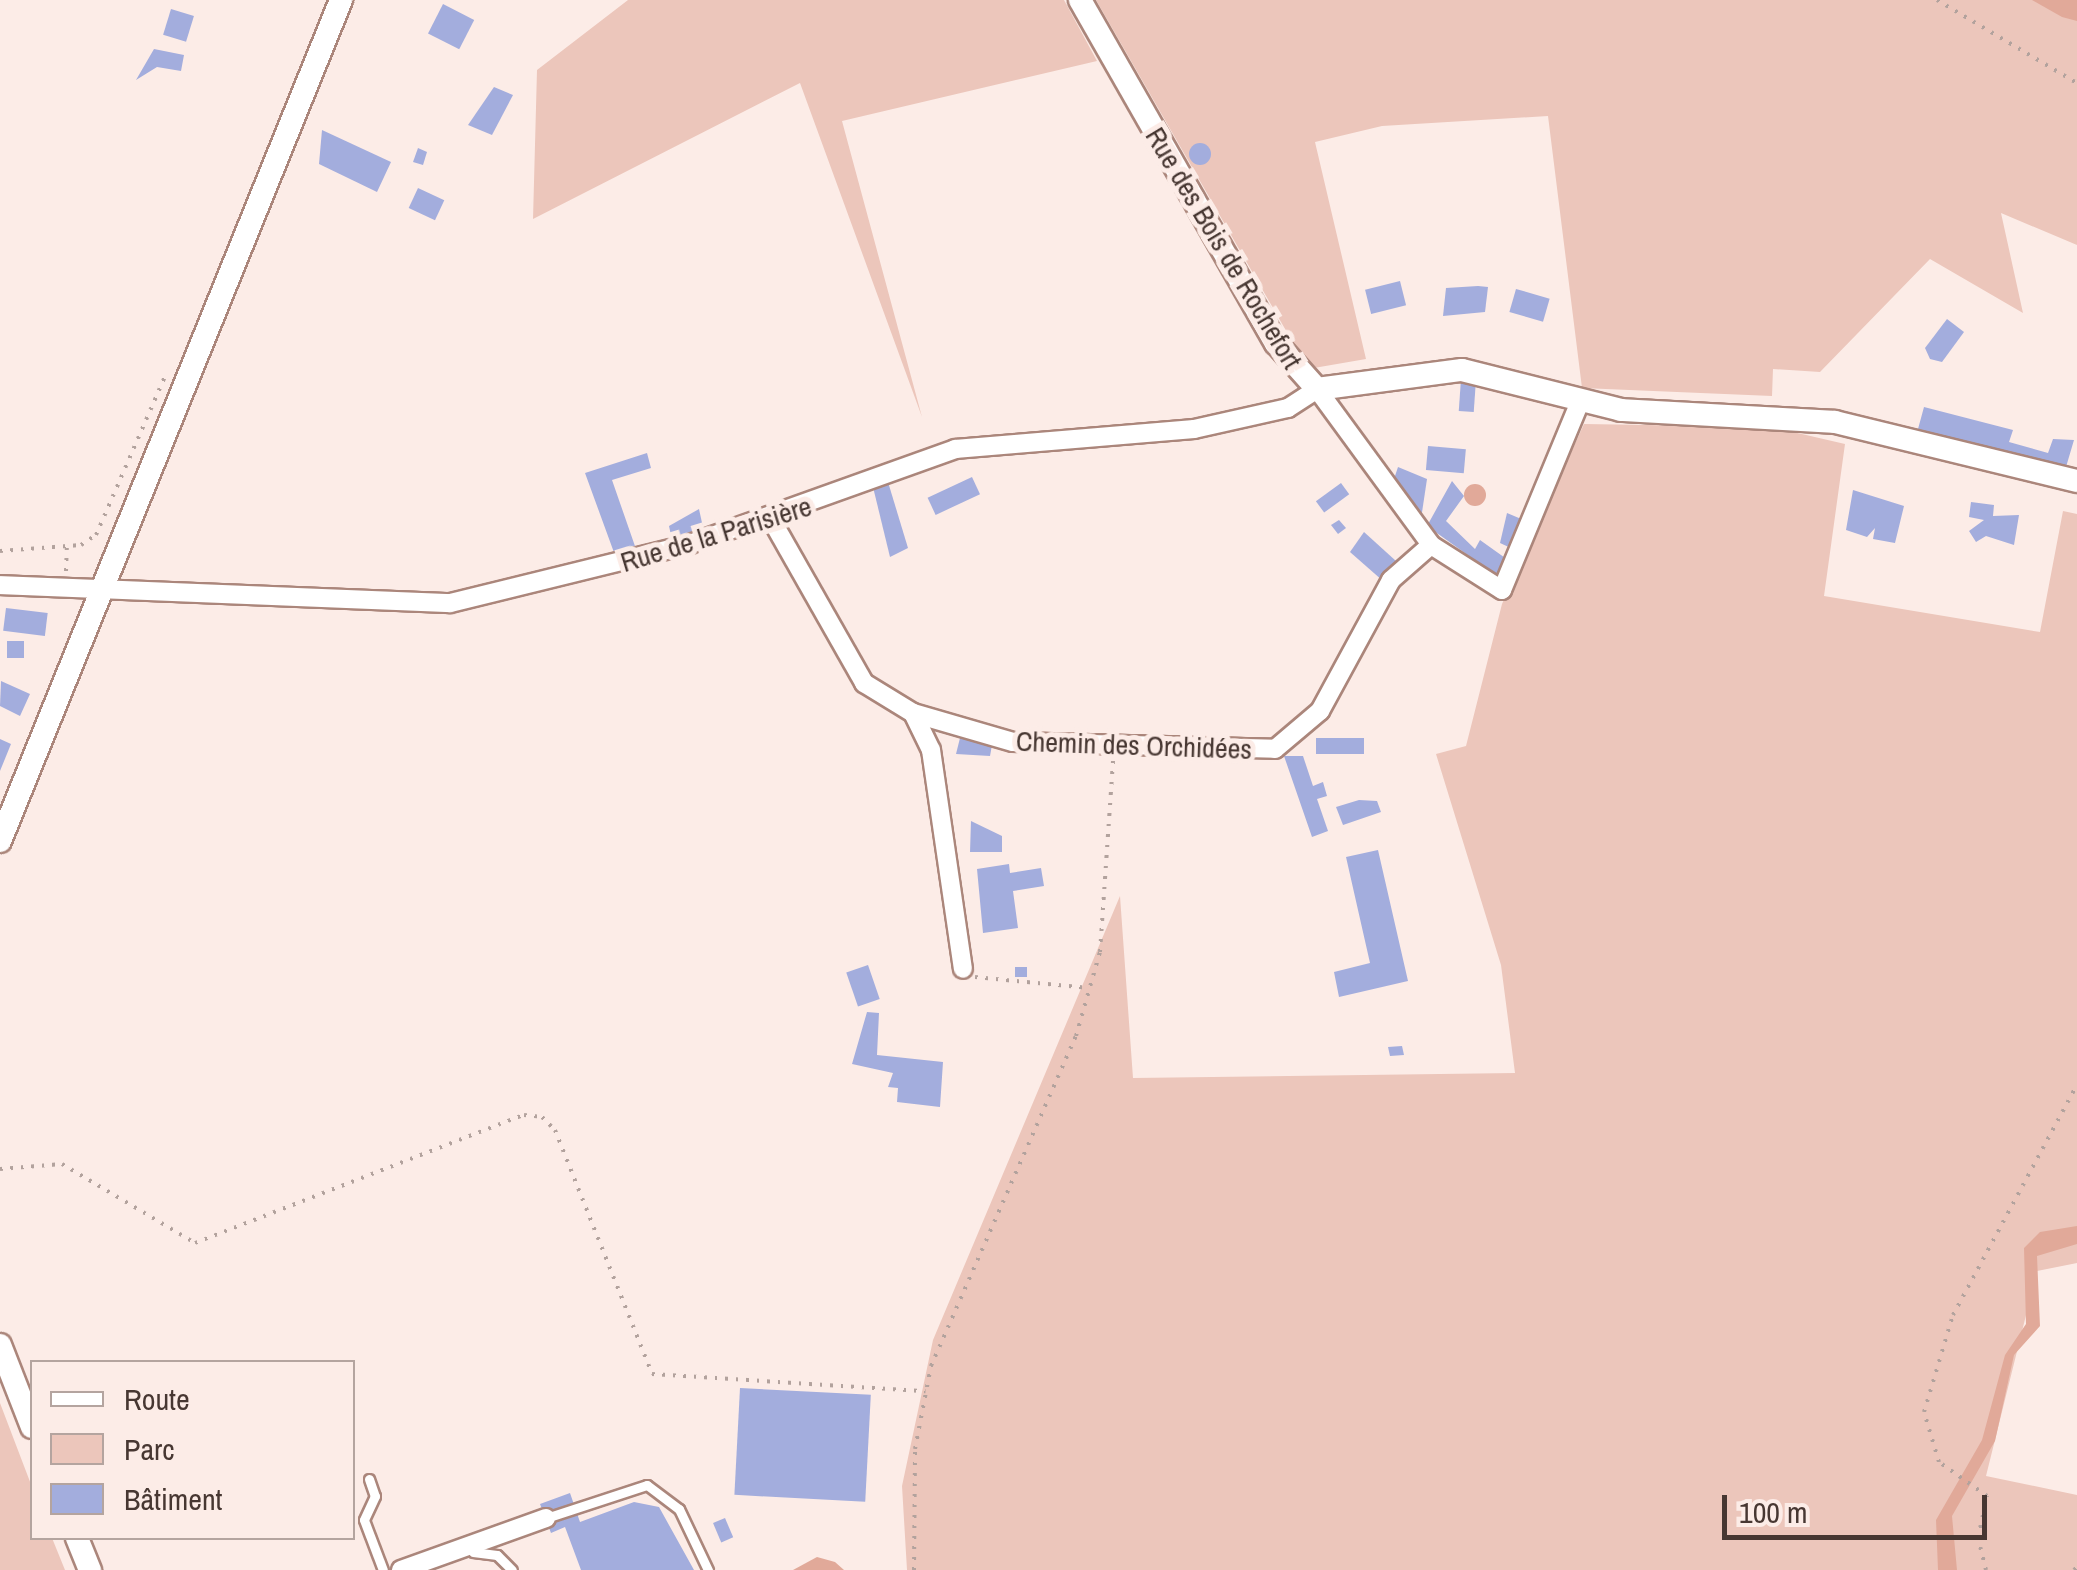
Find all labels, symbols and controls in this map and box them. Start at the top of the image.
street label: Rue des Bois de Rochefort [1139,121,1309,375]
street label: Rue de la Parisière [617,489,815,579]
street label: Chemin des Orchidées [1015,724,1253,766]
legend [30,1360,355,1540]
text: Route [124,1379,190,1419]
text: Parc [124,1429,175,1469]
scale bar [1727,1475,1992,1537]
text: Bâtiment [124,1479,222,1519]
text: 100 m [1739,1492,1807,1532]

